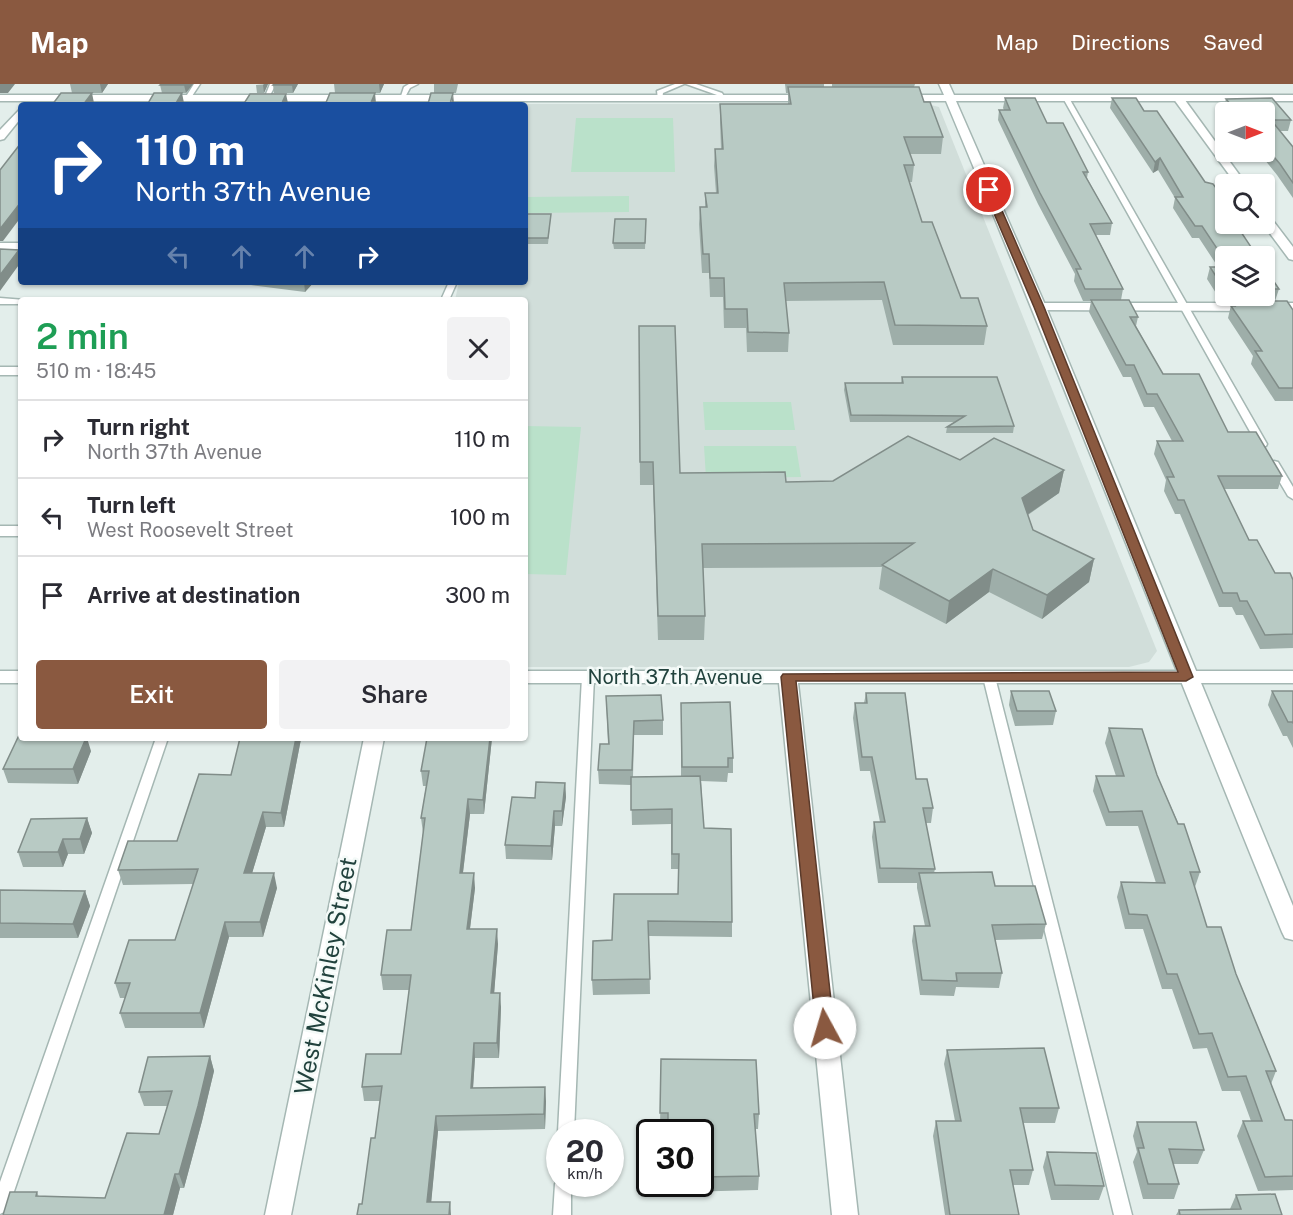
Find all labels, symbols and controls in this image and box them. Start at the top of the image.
text: Map [30,26,89,59]
text: Map [996,30,1038,55]
text: Directions [1071,30,1170,55]
text: Saved [1203,30,1263,55]
north arrow [1215,102,1275,162]
map controls [1215,102,1275,306]
text: 110 m [135,125,245,174]
icon: right [36,126,114,204]
pin [963,164,1014,215]
icon: arrive [972,173,1005,206]
button: search [1215,174,1275,234]
text: North 37th Avenue [135,175,371,207]
icon: left [162,240,195,273]
icon: ahead [225,240,258,273]
icon: ahead [288,240,321,273]
icon: right [351,240,384,273]
button: layers [1215,246,1275,306]
text: 2 min [36,315,129,357]
button: close [447,317,510,380]
text: 510 m · 18:45 [36,359,156,383]
text: Turn right [87,414,190,440]
icon: right [36,423,69,456]
text: 110 m [454,426,510,452]
text: North 37th Avenue [87,440,262,464]
text: Turn left [87,492,176,518]
icon: left [36,501,69,534]
text: 100 m [450,504,510,530]
text: West Roosevelt Street [87,518,294,542]
icon: arrive [36,579,69,612]
text: Arrive at destination [87,582,300,608]
text: 300 m [445,582,510,608]
button: Exit [36,660,267,729]
button: Share [279,660,510,729]
street label: North 37th Avenue [587,665,763,689]
street label: West McKinley Street [288,855,362,1097]
position arrow [793,996,857,1060]
speed limit sign: 30 [636,1119,714,1197]
text: 20 [566,1133,604,1169]
text: km/h [567,1165,603,1182]

